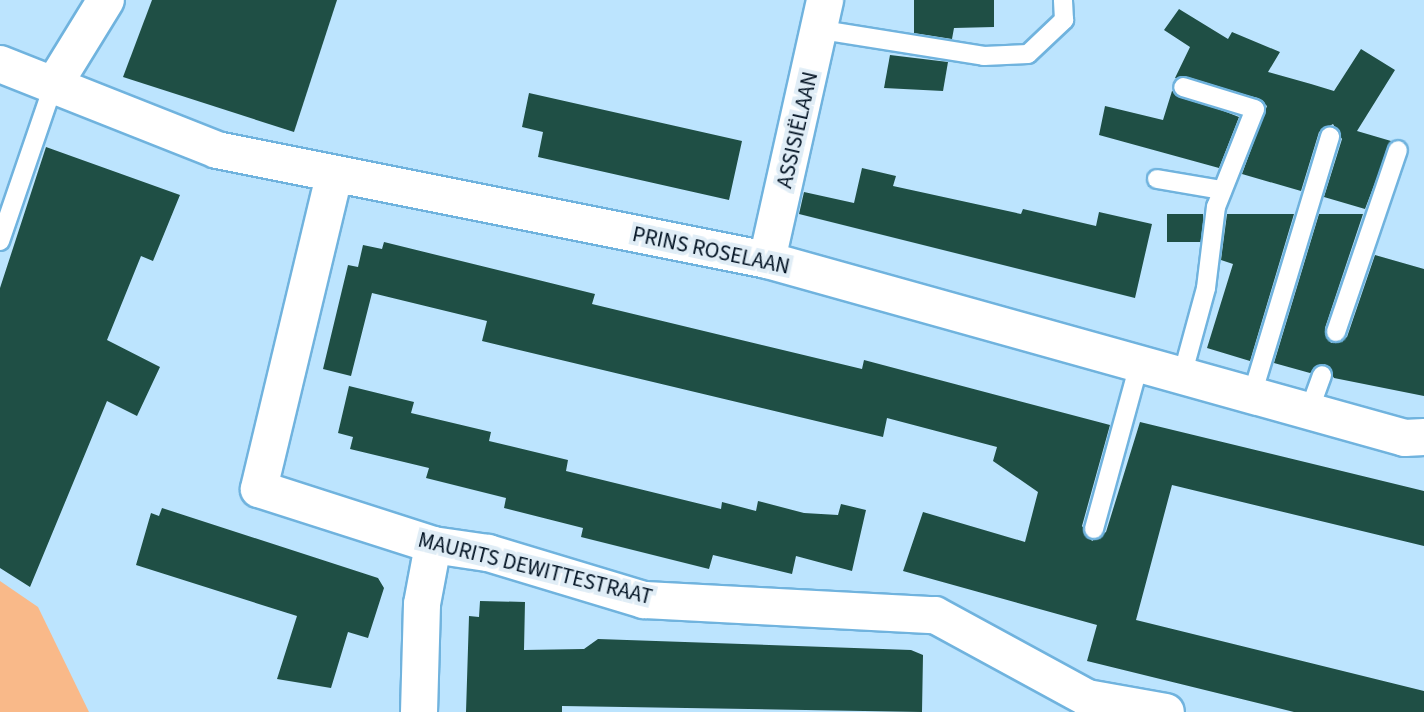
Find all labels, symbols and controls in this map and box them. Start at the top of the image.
street label: ASSISIËLAAN [772,69,824,191]
street label: PRINS ROSELAAN [630,221,792,281]
street label: MAURITS DEWITTESTRAAT [415,527,655,611]

